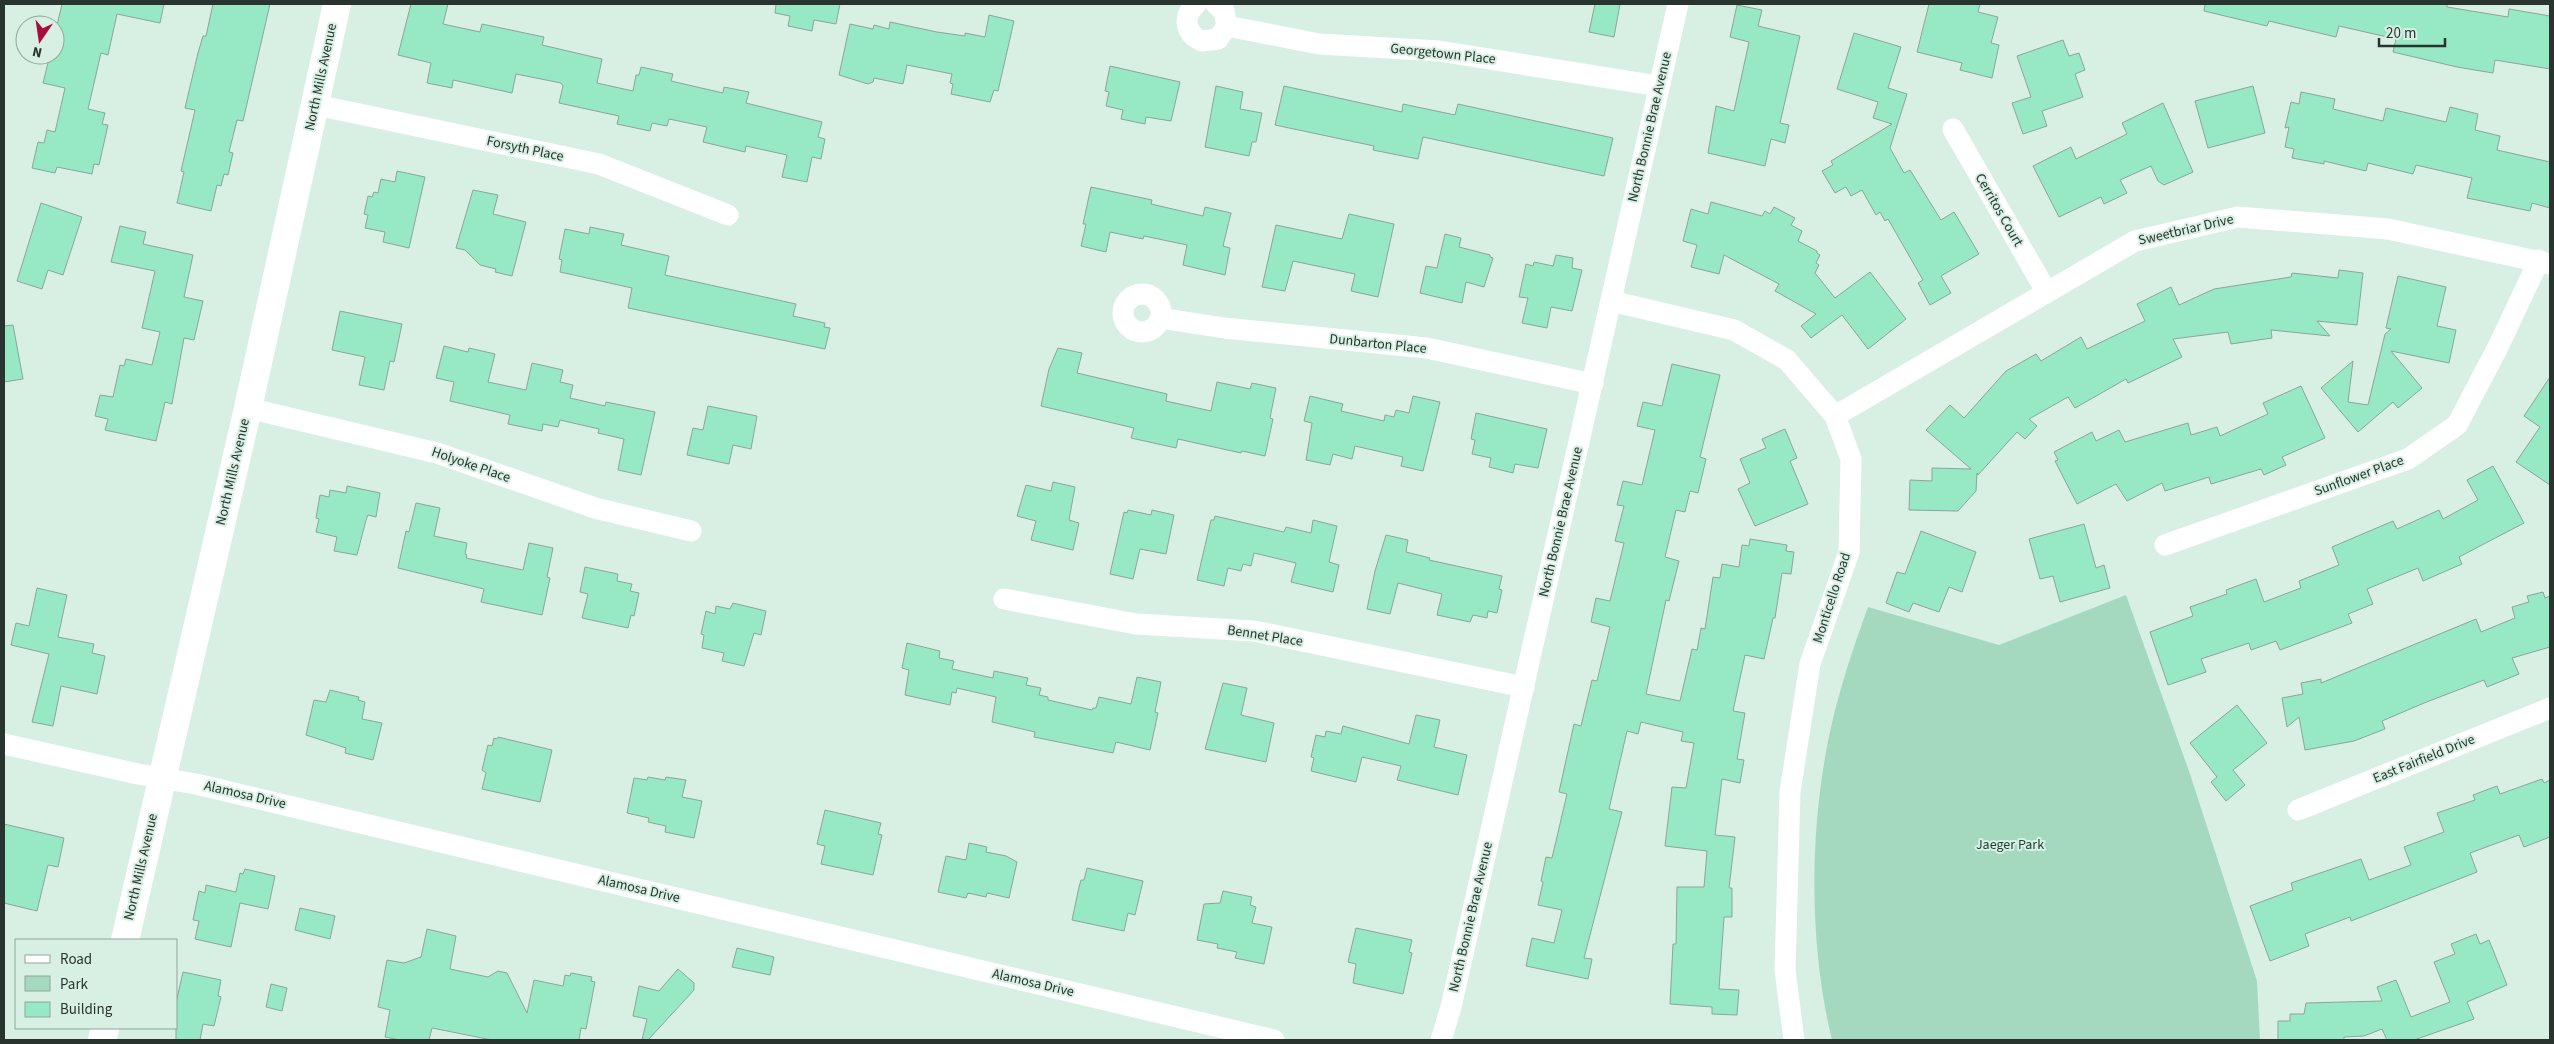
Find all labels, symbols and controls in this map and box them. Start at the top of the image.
north arrow [15,15,65,65]
scale bar [2379,15,2445,47]
street label: North Mills Avenue [300,21,342,133]
text: 20 m [2386,23,2416,44]
street label: Georgetown Place [1389,39,1497,69]
text: N [31,41,44,62]
street label: North Bonnie Brae Avenue [1623,50,1677,204]
street label: Forsyth Place [485,131,565,167]
street label: Cerritos Court [1970,170,2028,251]
street label: Sweetbriar Drive [2136,209,2236,251]
street label: Dunbarton Place [1328,329,1428,359]
street label: North Mills Avenue [211,416,255,527]
street label: Holyoke Place [429,442,513,488]
street label: North Bonnie Brae Avenue [1534,445,1588,599]
street label: Sunflower Place [2311,450,2407,501]
street label: Monticello Road [1808,550,1856,646]
street label: Bennet Place [1226,620,1304,652]
street label: East Fairfield Drive [2370,729,2478,789]
street label: Alamosa Drive [202,776,288,814]
street label: North Mills Avenue [119,811,163,922]
park label: Jaeger Park [1976,835,2044,855]
street label: North Bonnie Brae Avenue [1444,840,1498,994]
street label: Alamosa Drive [596,870,682,908]
legend [15,939,178,1029]
text: Road [60,949,92,970]
street label: Alamosa Drive [990,964,1076,1002]
text: Park [60,974,89,995]
text: Building [60,999,113,1020]

